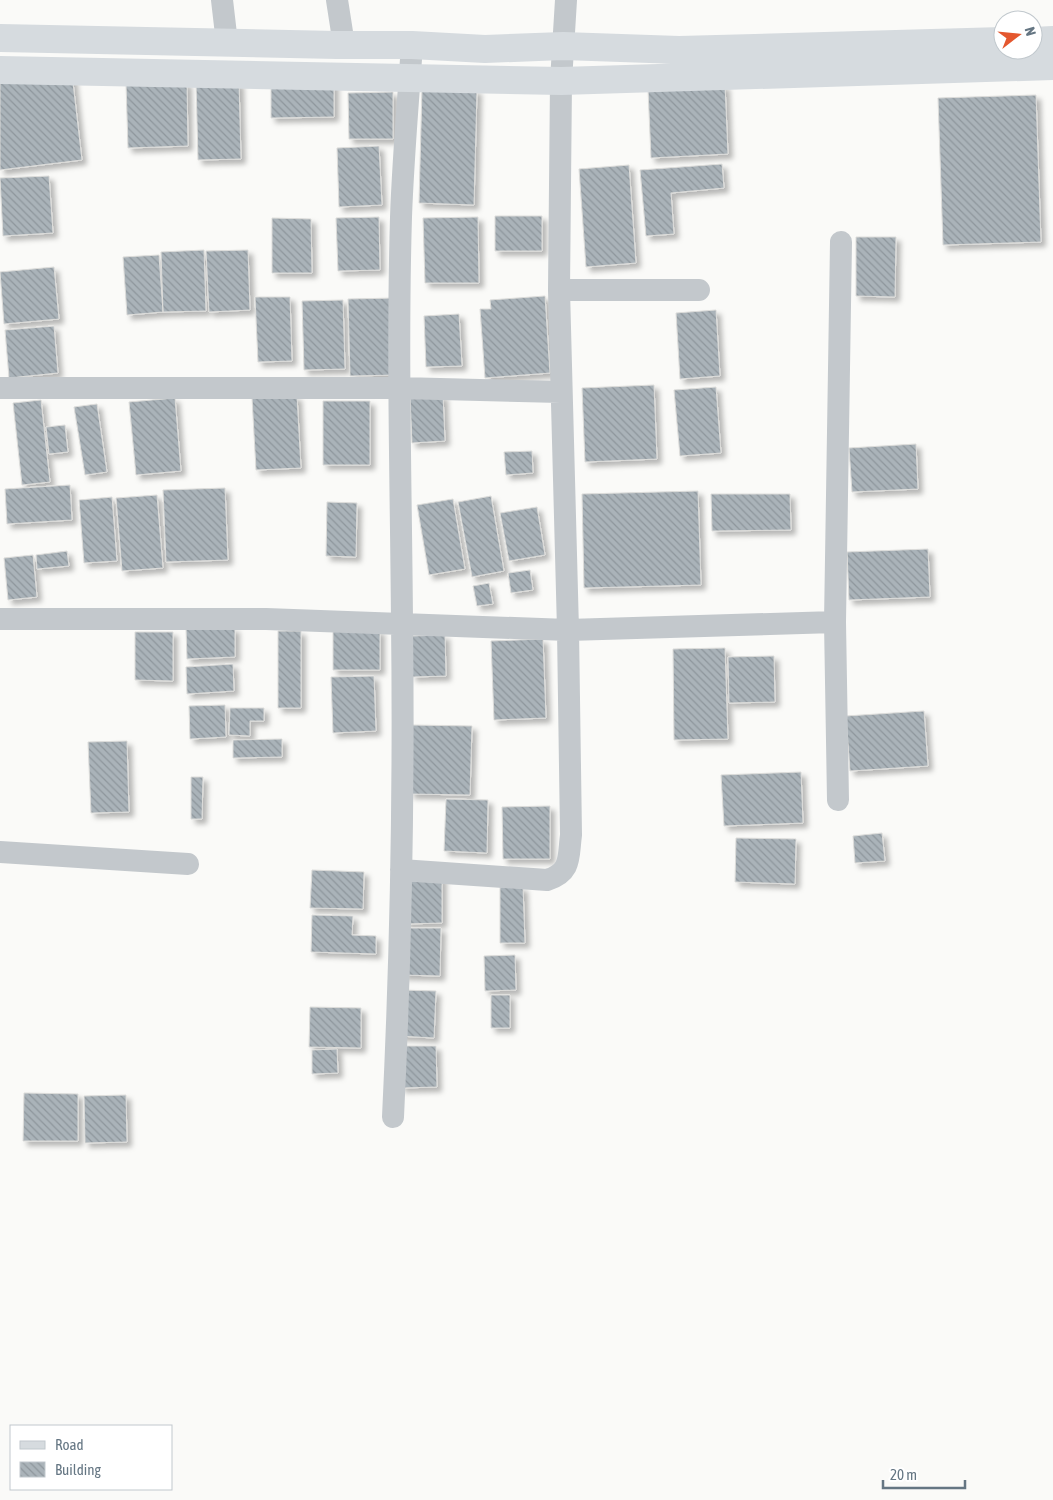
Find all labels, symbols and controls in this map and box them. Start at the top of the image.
north arrow [993,10,1043,60]
text: N [1022,25,1039,38]
legend [10,1425,172,1490]
text: Road [55,1436,84,1453]
scale bar [883,1458,966,1490]
text: Building [55,1461,101,1478]
text: 20 m [890,1466,917,1483]

